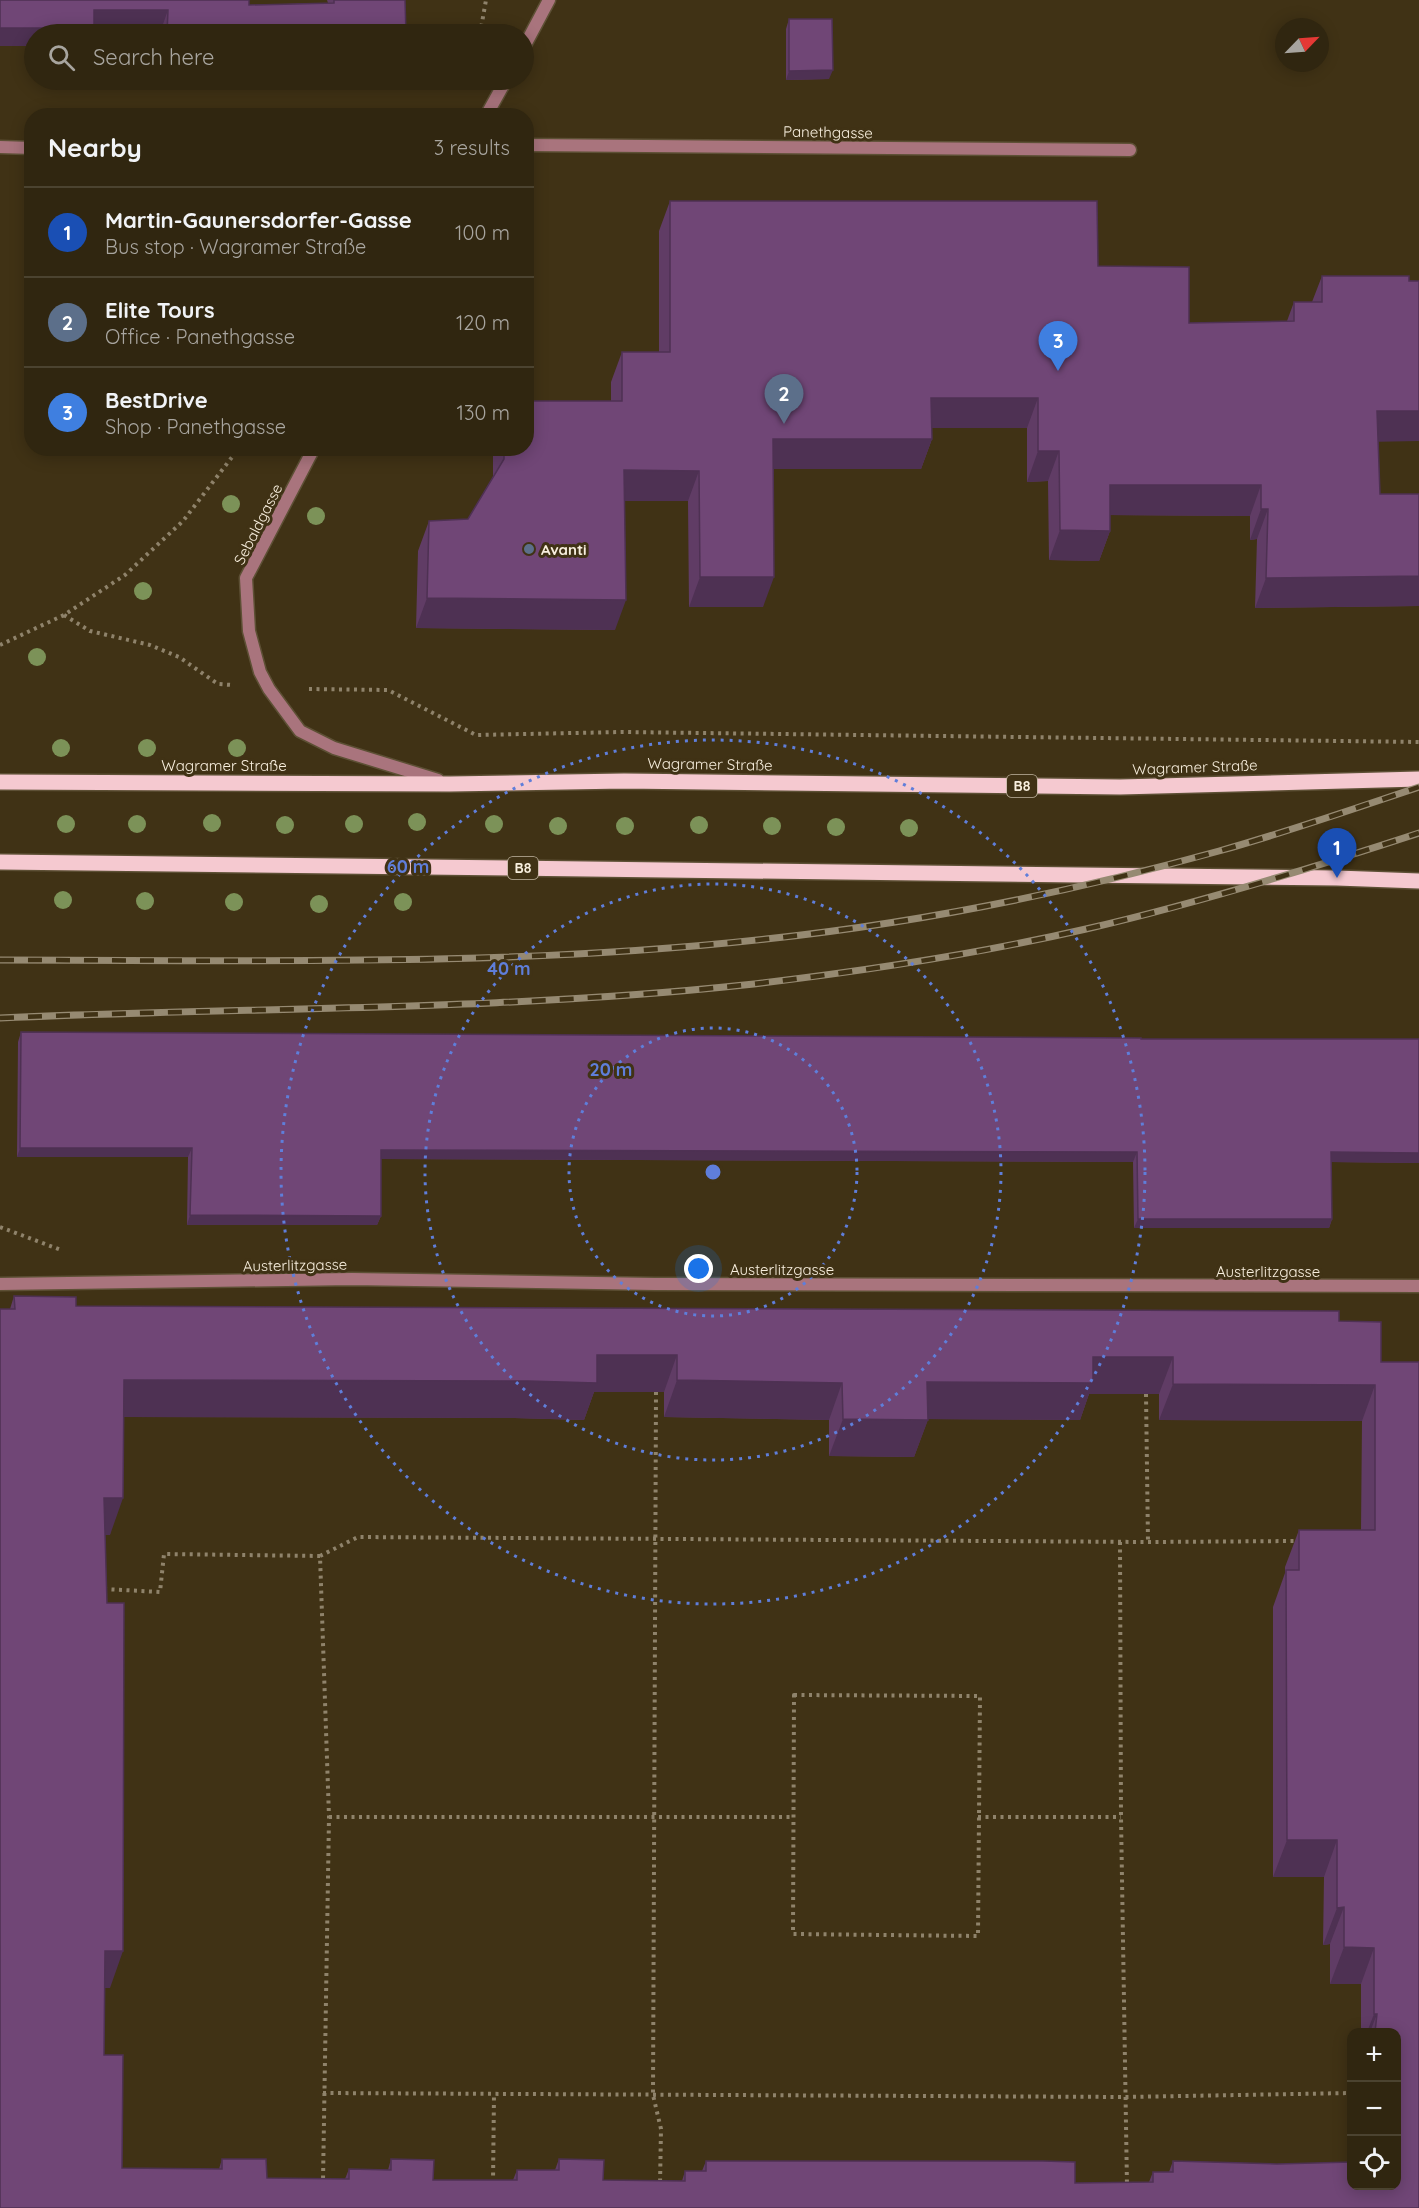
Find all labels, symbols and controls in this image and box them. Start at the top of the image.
north arrow [1275,18,1329,72]
search box [24,24,534,90]
icon: search [45,41,78,74]
text: Search here [93,43,214,71]
street label: Panethgasse [783,122,873,142]
text: Nearby [48,131,142,164]
text: 3 results [434,135,510,160]
text: Martin-Gaunersdorfer-Gasse [105,206,412,234]
text: 1 [64,220,71,245]
text: 100 m [455,220,510,245]
text: Bus stop · Wagramer Straße [105,234,366,259]
text: Elite Tours [105,296,215,324]
text: 2 [62,310,73,335]
text: 120 m [456,310,510,335]
pin: 3 [1038,322,1078,371]
text: Office · Panethgasse [105,324,295,349]
pin: 2 [764,374,804,424]
text: BestDrive [105,386,208,414]
text: 3 [62,400,73,425]
text: 130 m [457,400,510,425]
text: Shop · Panethgasse [105,414,286,439]
street label: Sebaldgasse [229,480,287,568]
place label: Avanti [541,540,587,559]
marker: Avanti [522,542,536,556]
street label: Wagramer Straße [647,753,773,775]
street label: Wagramer Straße [1132,755,1258,779]
street label: Wagramer Straße [161,756,287,775]
road number: B8 [1007,775,1037,797]
pin: 1 [1318,828,1356,878]
text: 60 m [387,855,429,878]
road number: B8 [508,857,538,879]
text: 40 m [487,957,531,980]
text: 20 m [590,1058,632,1081]
centre of rings [703,1162,723,1182]
your location [684,1254,713,1283]
street label: Austerlitzgasse [243,1255,347,1275]
street label: Austerlitzgasse [730,1260,834,1279]
street label: Austerlitzgasse [1216,1262,1320,1281]
map controls [1347,2028,1401,2190]
button: + [1347,2028,1401,2082]
button: − [1347,2082,1401,2136]
button: locate [1347,2136,1401,2190]

